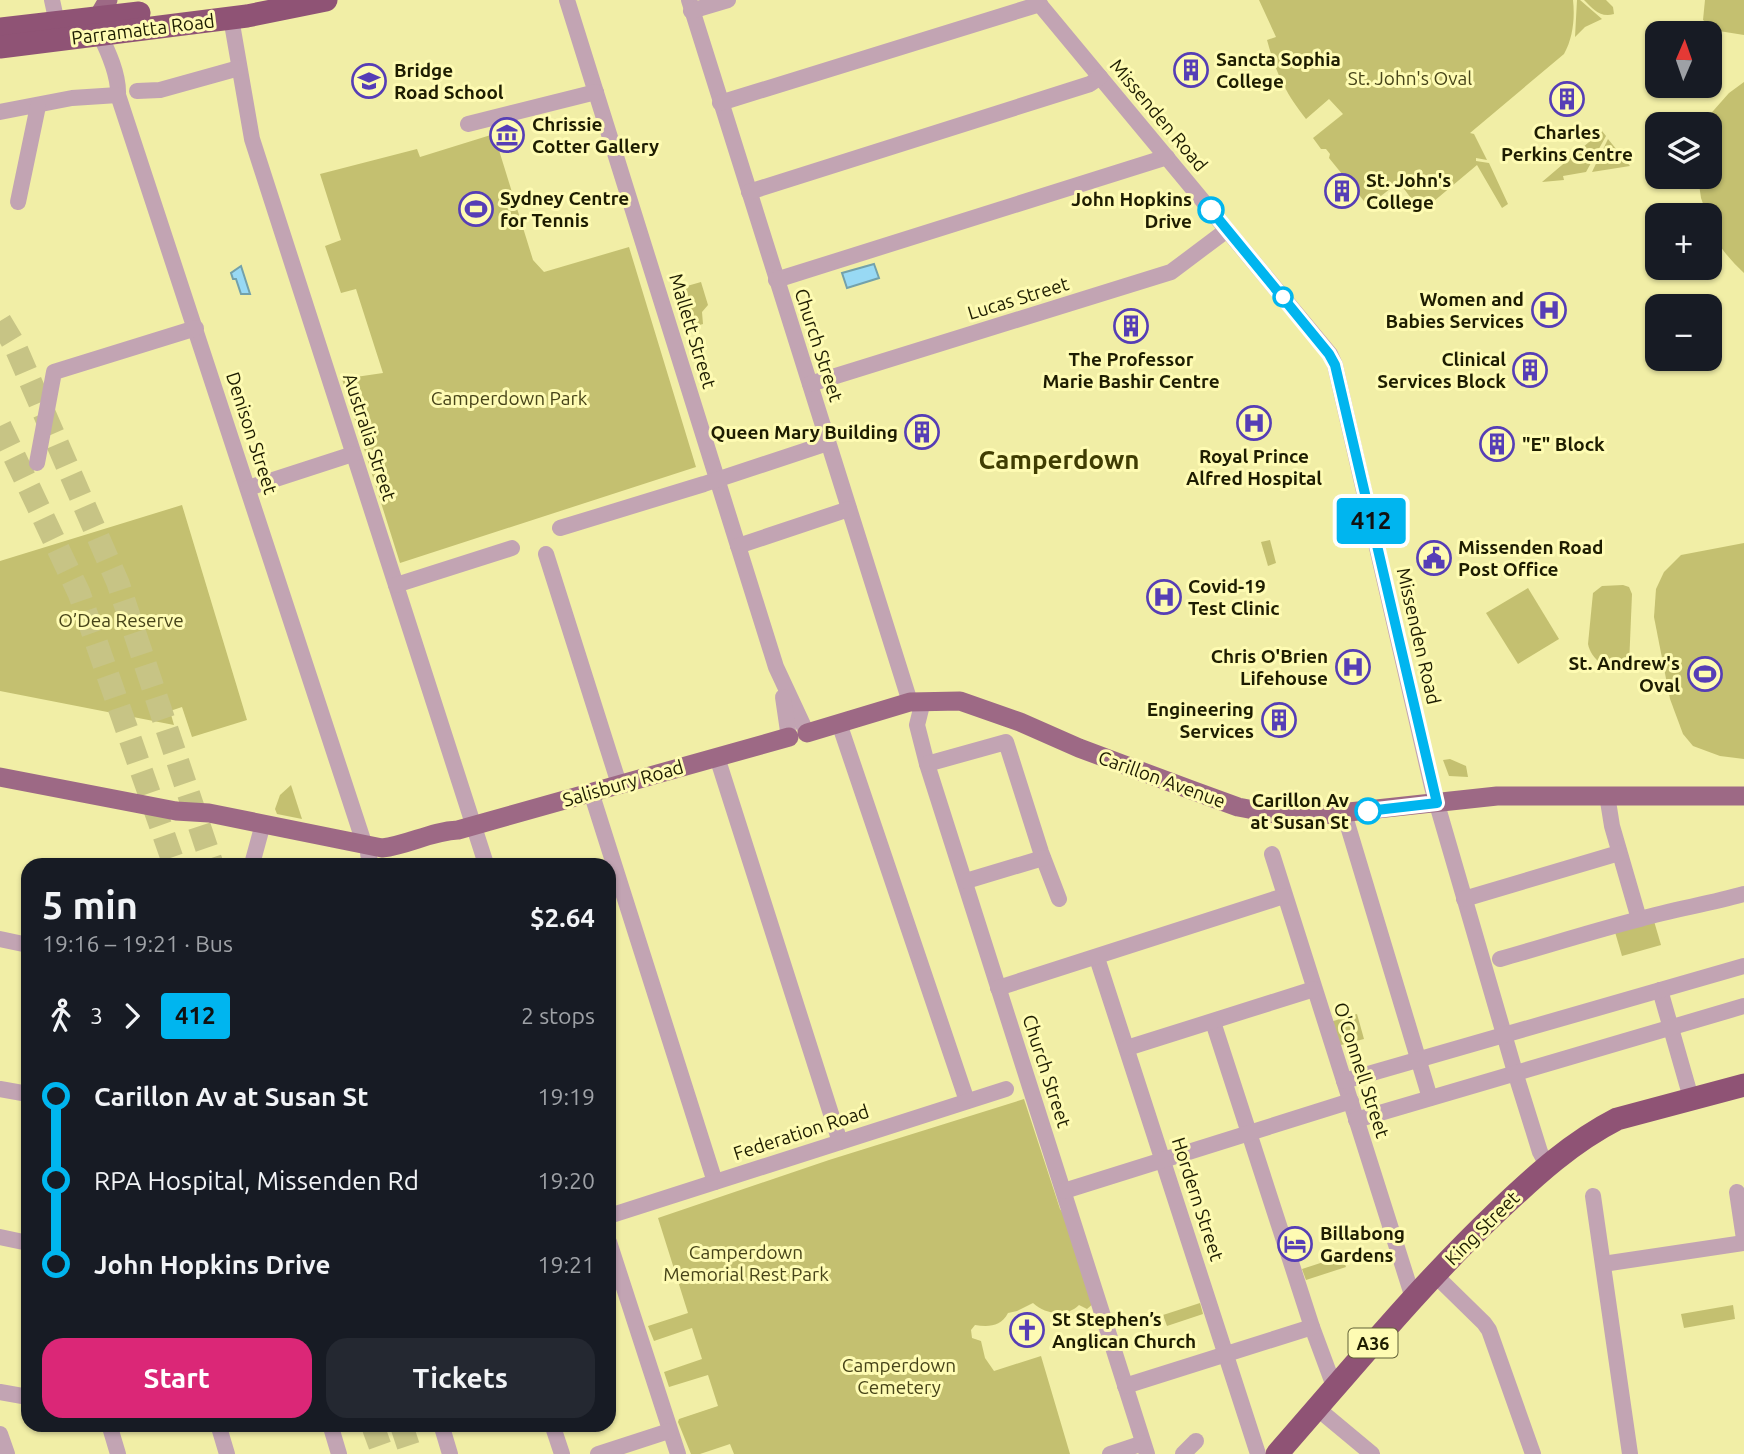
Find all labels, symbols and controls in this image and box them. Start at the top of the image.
street label: Parramatta Road [70,9,216,49]
north arrow [1645,21,1722,98]
map controls [1645,21,1722,371]
place label: Sancta Sophia College [1216,48,1341,92]
building icon: Sancta Sophia College [1172,51,1210,89]
street label: Missenden Road [1106,54,1212,176]
place label: Bridge Road School [394,59,504,103]
school or university icon: Bridge Road School [350,62,388,100]
park label: St. John's Oval [1348,67,1472,89]
building icon: Charles Perkins Centre [1548,80,1586,118]
button: layers [1645,112,1722,189]
place label: Chrissie Cotter Gallery [532,113,659,157]
museum icon: Chrissie Cotter Gallery [488,116,526,154]
place label: Charles Perkins Centre [1501,121,1633,165]
place label: St. John's College [1366,169,1451,213]
building icon: St. John's College [1323,172,1361,210]
place label: Sydney Centre for Tennis [500,187,629,231]
place label: John Hopkins Drive [1071,188,1192,232]
sports icon: Sydney Centre for Tennis [457,190,495,228]
marker: John Hopkins Drive [1198,197,1224,223]
button: + [1645,203,1722,280]
street label: Mallett Street [665,271,721,392]
street label: Lucas Street [965,272,1072,324]
street label: Church Street [790,286,848,405]
unlabelled marker [1273,287,1293,307]
place label: Women and Babies Services [1386,288,1524,332]
hospital icon: Women and Babies Services [1530,291,1568,329]
button: − [1645,294,1722,371]
building icon: The Professor Marie Bashir Centre [1112,307,1150,345]
place label: The Professor Marie Bashir Centre [1042,348,1220,392]
place label: Clinical Services Block [1377,348,1506,392]
building icon: Clinical Services Block [1511,351,1549,389]
street label: Denison Street [222,369,282,497]
street label: Australia Street [339,371,401,504]
park label: Camperdown Park [431,387,588,409]
hospital icon: Royal Prince Alfred Hospital [1235,404,1273,442]
building icon: Queen Mary Building [903,413,941,451]
place label: Queen Mary Building [711,421,898,443]
building icon: "E" Block [1478,425,1516,463]
place label: "E" Block [1522,433,1605,455]
district label: Camperdown [979,445,1139,474]
place label: Royal Prince Alfred Hospital [1186,445,1322,489]
line badge: 412 [1331,498,1411,544]
text: 412 [1351,507,1391,534]
place label: Missenden Road Post Office [1458,536,1603,580]
public building icon: Missenden Road Post Office [1415,539,1453,577]
street label: Missenden Road [1393,566,1445,706]
place label: Covid-19 Test Clinic [1188,575,1280,619]
hospital icon: Covid-19 Test Clinic [1145,578,1183,616]
park label: O’Dea Reserve [58,609,184,631]
place label: Chris O'Brien Lifehouse [1211,645,1328,689]
hospital icon: Chris O'Brien Lifehouse [1334,648,1372,686]
place label: St. Andrew's Oval [1569,652,1680,696]
sports icon: St. Andrew's Oval [1686,655,1724,693]
place label: Engineering Services [1147,698,1254,742]
building icon: Engineering Services [1260,701,1298,739]
street label: Carillon Avenue [1095,746,1229,812]
street label: Salisbury Road [560,755,686,811]
place label: Carillon Av at Susan St [1250,789,1349,833]
marker: Carillon Av at Susan St [1355,798,1381,824]
text: 5 min [42,884,138,926]
text: $2.64 [530,903,595,932]
text: 19:16 – 19:21 · Bus [42,931,233,956]
icon: walk [42,997,80,1035]
icon: forward [113,997,151,1035]
street label: O'Connell Street [1330,999,1394,1141]
text: 412 [175,1002,216,1029]
text: 3 [90,1003,103,1028]
text: 2 stops [521,1003,595,1028]
street label: Church Street [1018,1012,1076,1131]
text: Carillon Av at Susan St [94,1082,368,1111]
text: 19:19 [537,1084,595,1109]
street label: Federation Road [730,1100,872,1164]
street label: Hordern Street [1168,1134,1228,1264]
text: RPA Hospital, Missenden Rd [94,1166,419,1195]
text: 19:20 [537,1168,595,1193]
street label: King Street [1440,1186,1524,1270]
place label: Billabong Gardens [1320,1222,1405,1266]
hotel icon: Billabong Gardens [1276,1225,1314,1263]
park label: Camperdown Memorial Rest Park [663,1241,829,1285]
text: John Hopkins Drive [94,1250,330,1279]
text: 19:21 [537,1252,595,1277]
place label: St Stephen’s Anglican Church [1052,1308,1196,1352]
church icon: St Stephen’s Anglican Church [1008,1311,1046,1349]
road number: A36 [1348,1328,1398,1358]
button: Start [42,1338,312,1418]
button: Tickets [326,1338,595,1418]
park label: Camperdown Cemetery [842,1354,956,1398]

